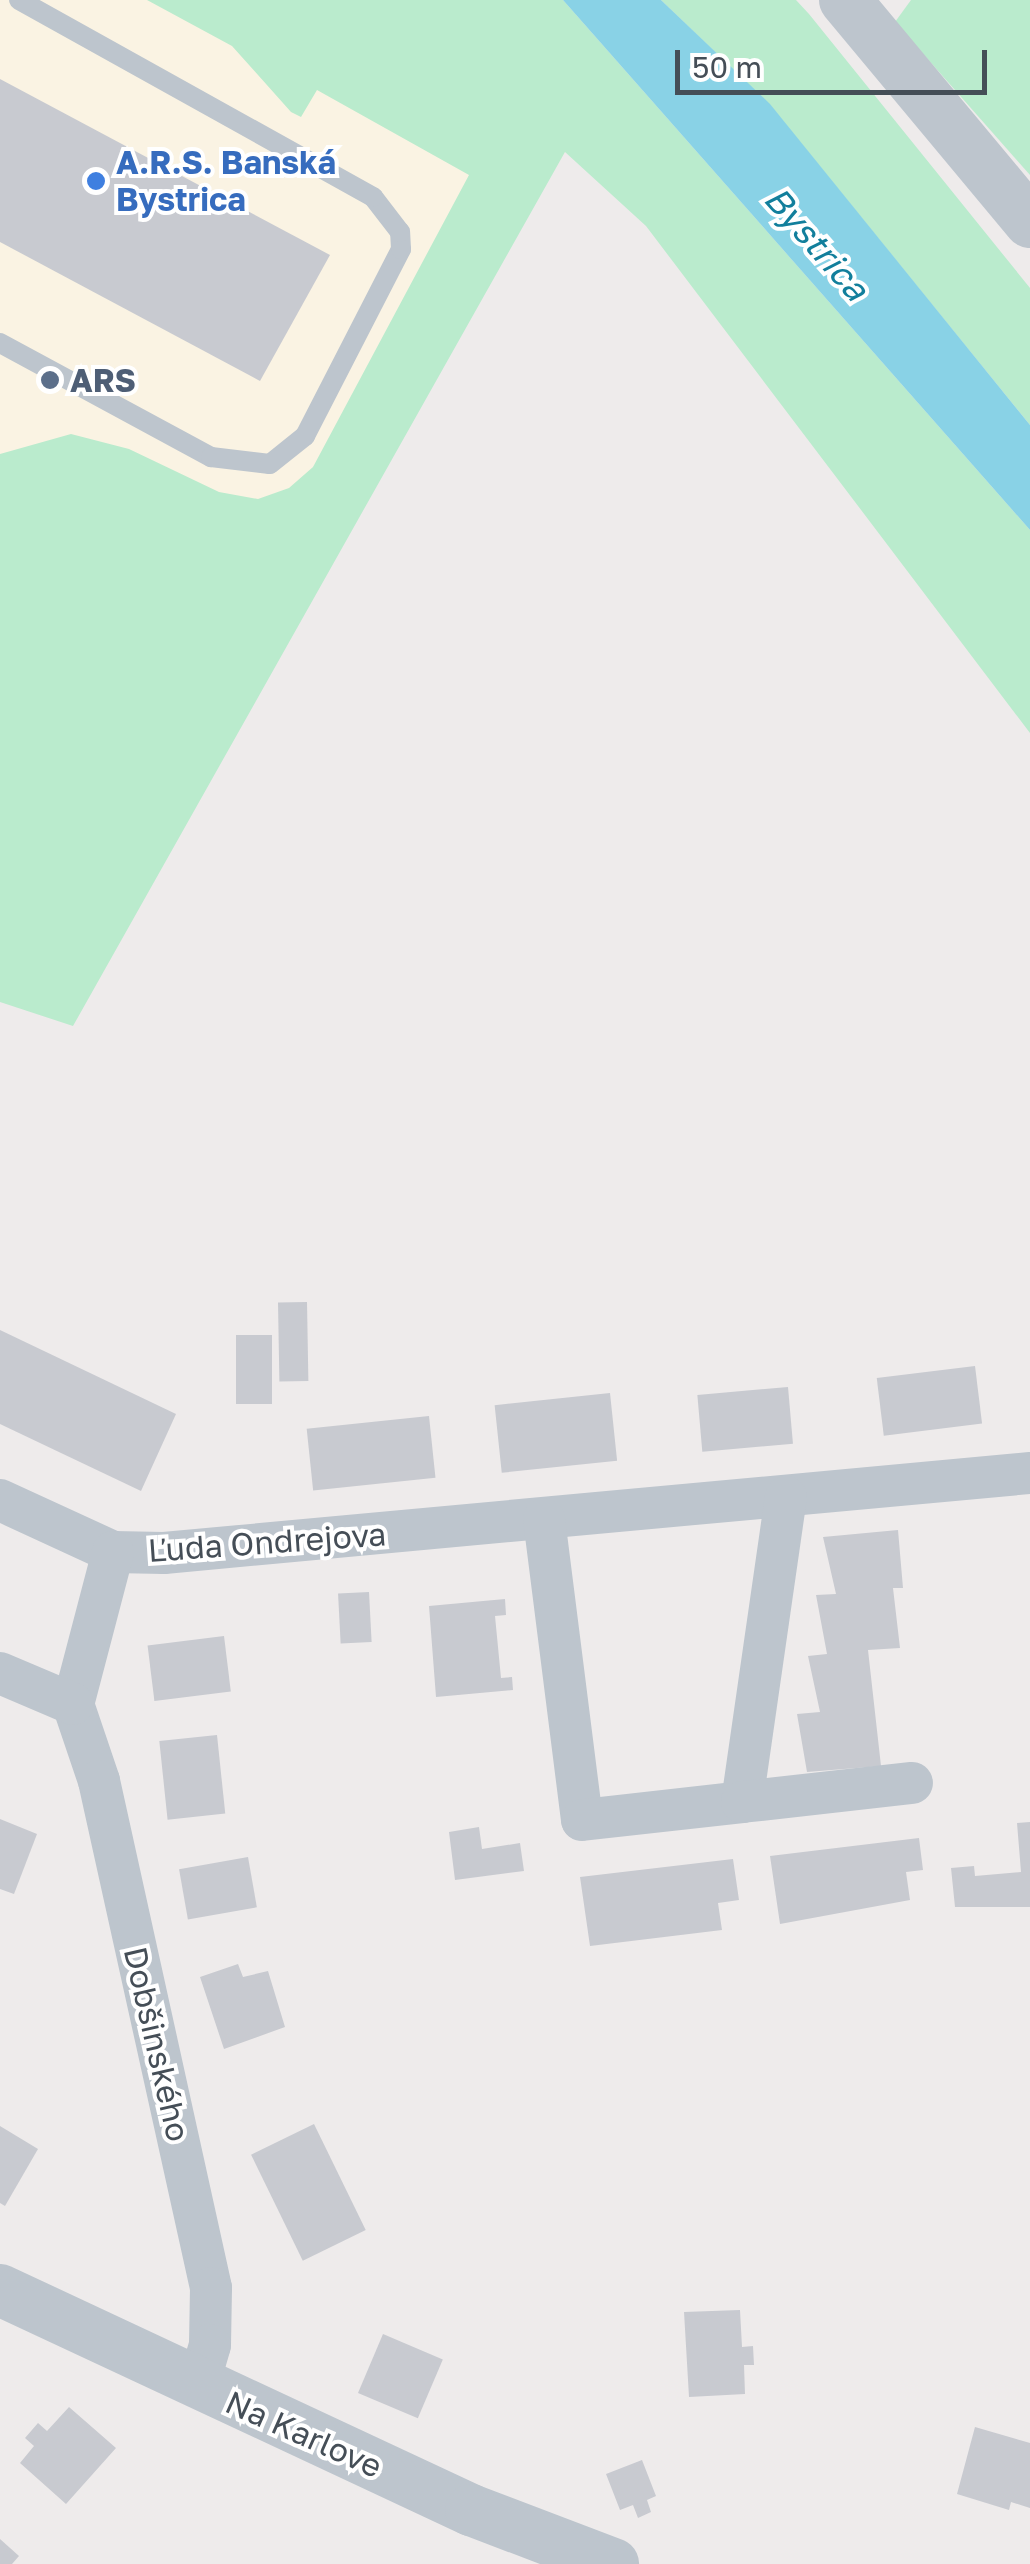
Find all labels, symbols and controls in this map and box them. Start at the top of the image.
scale bar [680,30,992,92]
text: 50 m [692,49,762,85]
place label: A.R.S. Banská Bystrica [116,144,336,219]
marker: A.R.S. Banská Bystrica [85,170,107,192]
water label: Bystrica [756,177,878,309]
place label: ARS [70,361,136,399]
marker: ARS [39,369,61,391]
street label: Ľuda Ondrejova [147,1515,387,1569]
street label: Dobšinského [116,1943,198,2145]
street label: Na Karlove [220,2382,388,2486]

